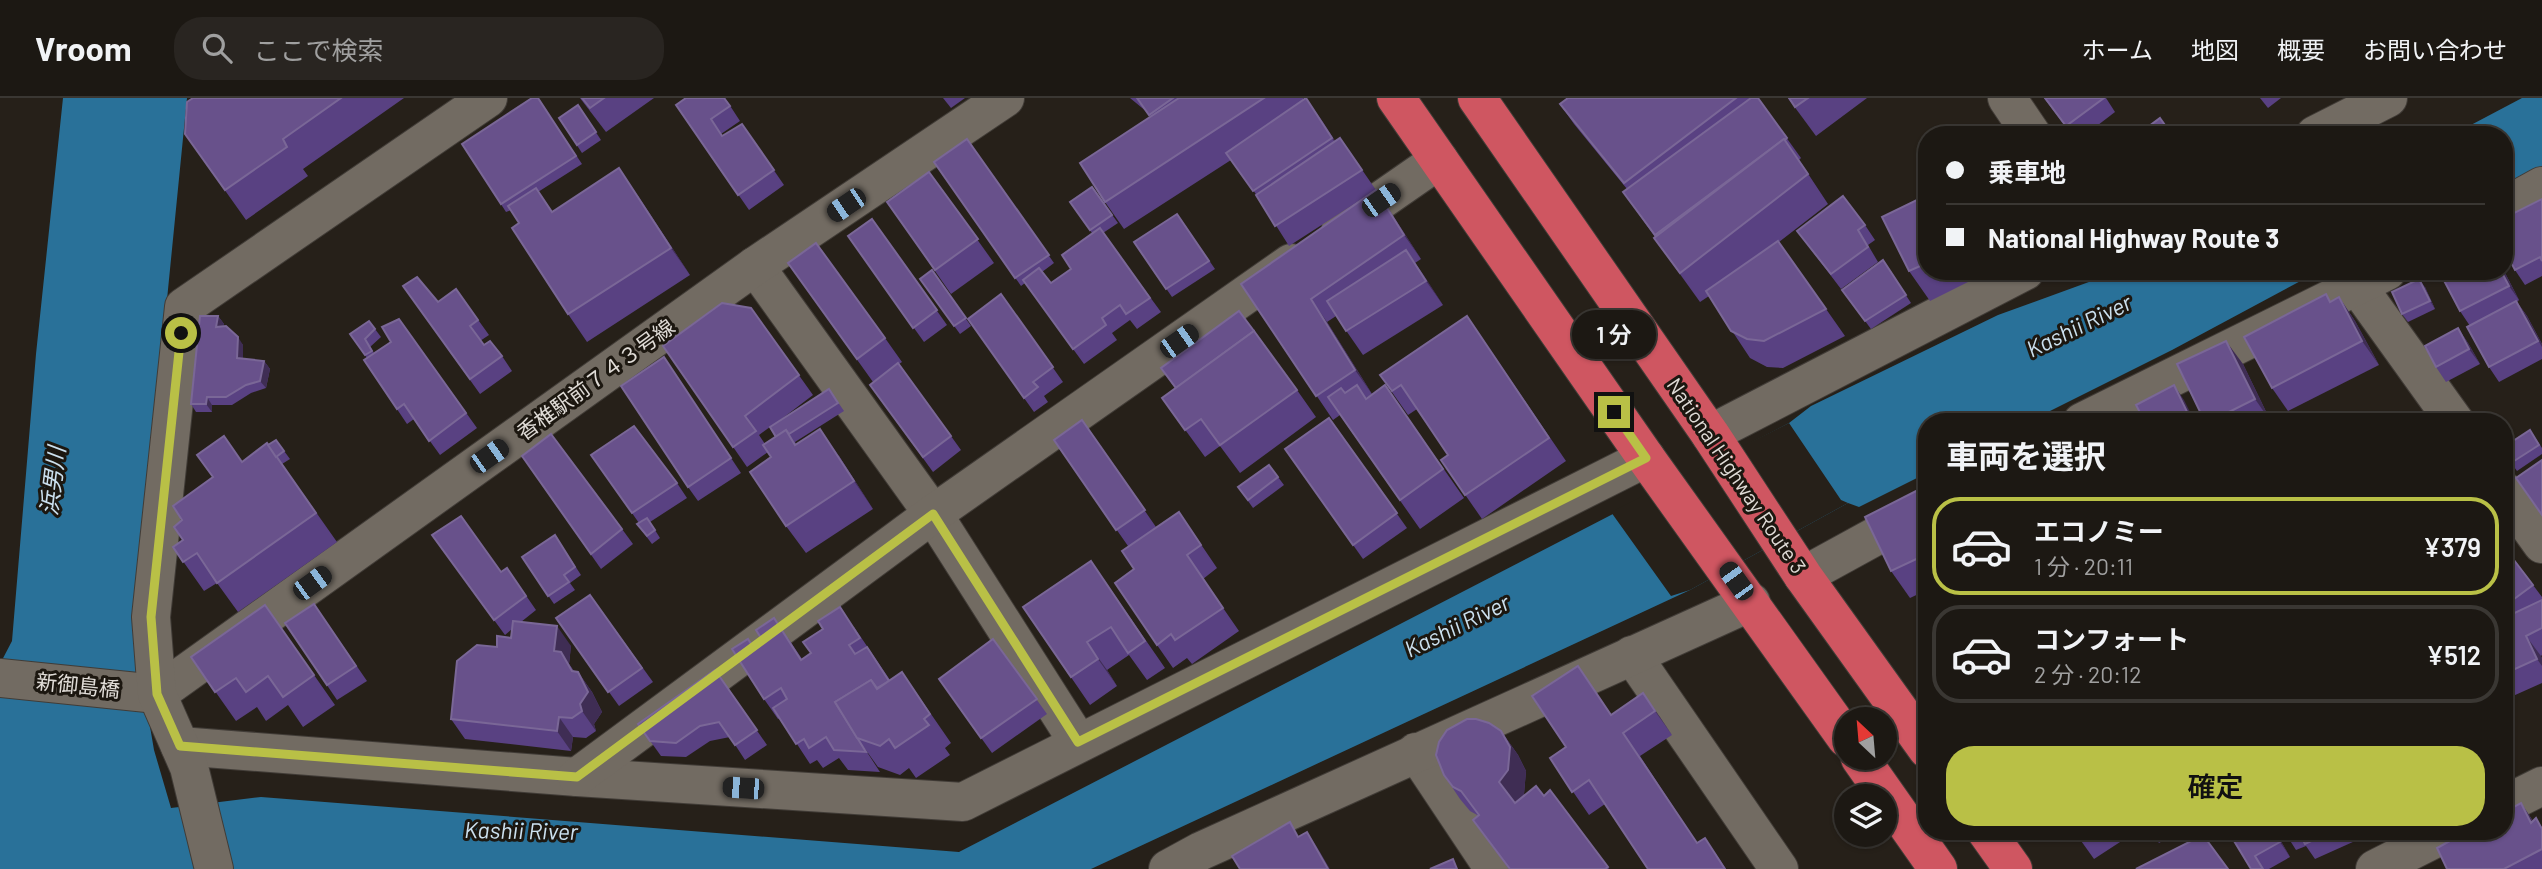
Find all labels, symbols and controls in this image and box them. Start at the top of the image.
search box [174,17,664,80]
text: Vroom [35,28,132,68]
icon: search [198,29,236,67]
text: ここで検索 [254,34,384,65]
text: ホーム [2082,35,2153,64]
text: 地図 [2191,35,2239,64]
text: 概要 [2277,35,2325,64]
text: お問い合わせ [2363,35,2507,64]
text: 乗車地 [1988,156,2066,187]
car [1358,179,1405,221]
car [823,185,870,225]
text: National Highway Route 3 [1988,222,2279,253]
water label: Kashii River [2021,287,2137,363]
callout: 1 分 [1572,310,1656,360]
street label: 香椎駅前７４３号線 [511,313,679,444]
route start [165,317,197,349]
car [1156,320,1203,362]
text: 1 分 [1596,320,1632,348]
street label: National Highway Route 3 [1663,373,1812,578]
route end [1598,396,1630,428]
car [466,435,513,477]
text: 車両を選択 [1946,436,2106,474]
water label: 浜男川 [34,442,70,517]
icon: car [1950,515,2013,578]
text: エコノミー [2034,515,2164,546]
text: ¥379 [2423,531,2481,562]
text: 1 分 · 20:11 [2034,552,2133,580]
car [1716,558,1757,604]
car [289,562,336,604]
water label: Kashii River [1399,587,1515,663]
icon: car [1950,623,2013,686]
text: コンフォート [2034,623,2189,654]
text: ¥512 [2426,639,2481,670]
text: 2 分 · 20:12 [2034,660,2141,688]
street label: 新御島橋 [35,668,121,701]
north arrow [1834,707,1897,770]
map controls [1834,707,1897,847]
button: 確定 [1946,746,2485,826]
car [722,776,765,800]
button: layers [1834,784,1897,847]
water label: Kashii River [464,815,579,845]

